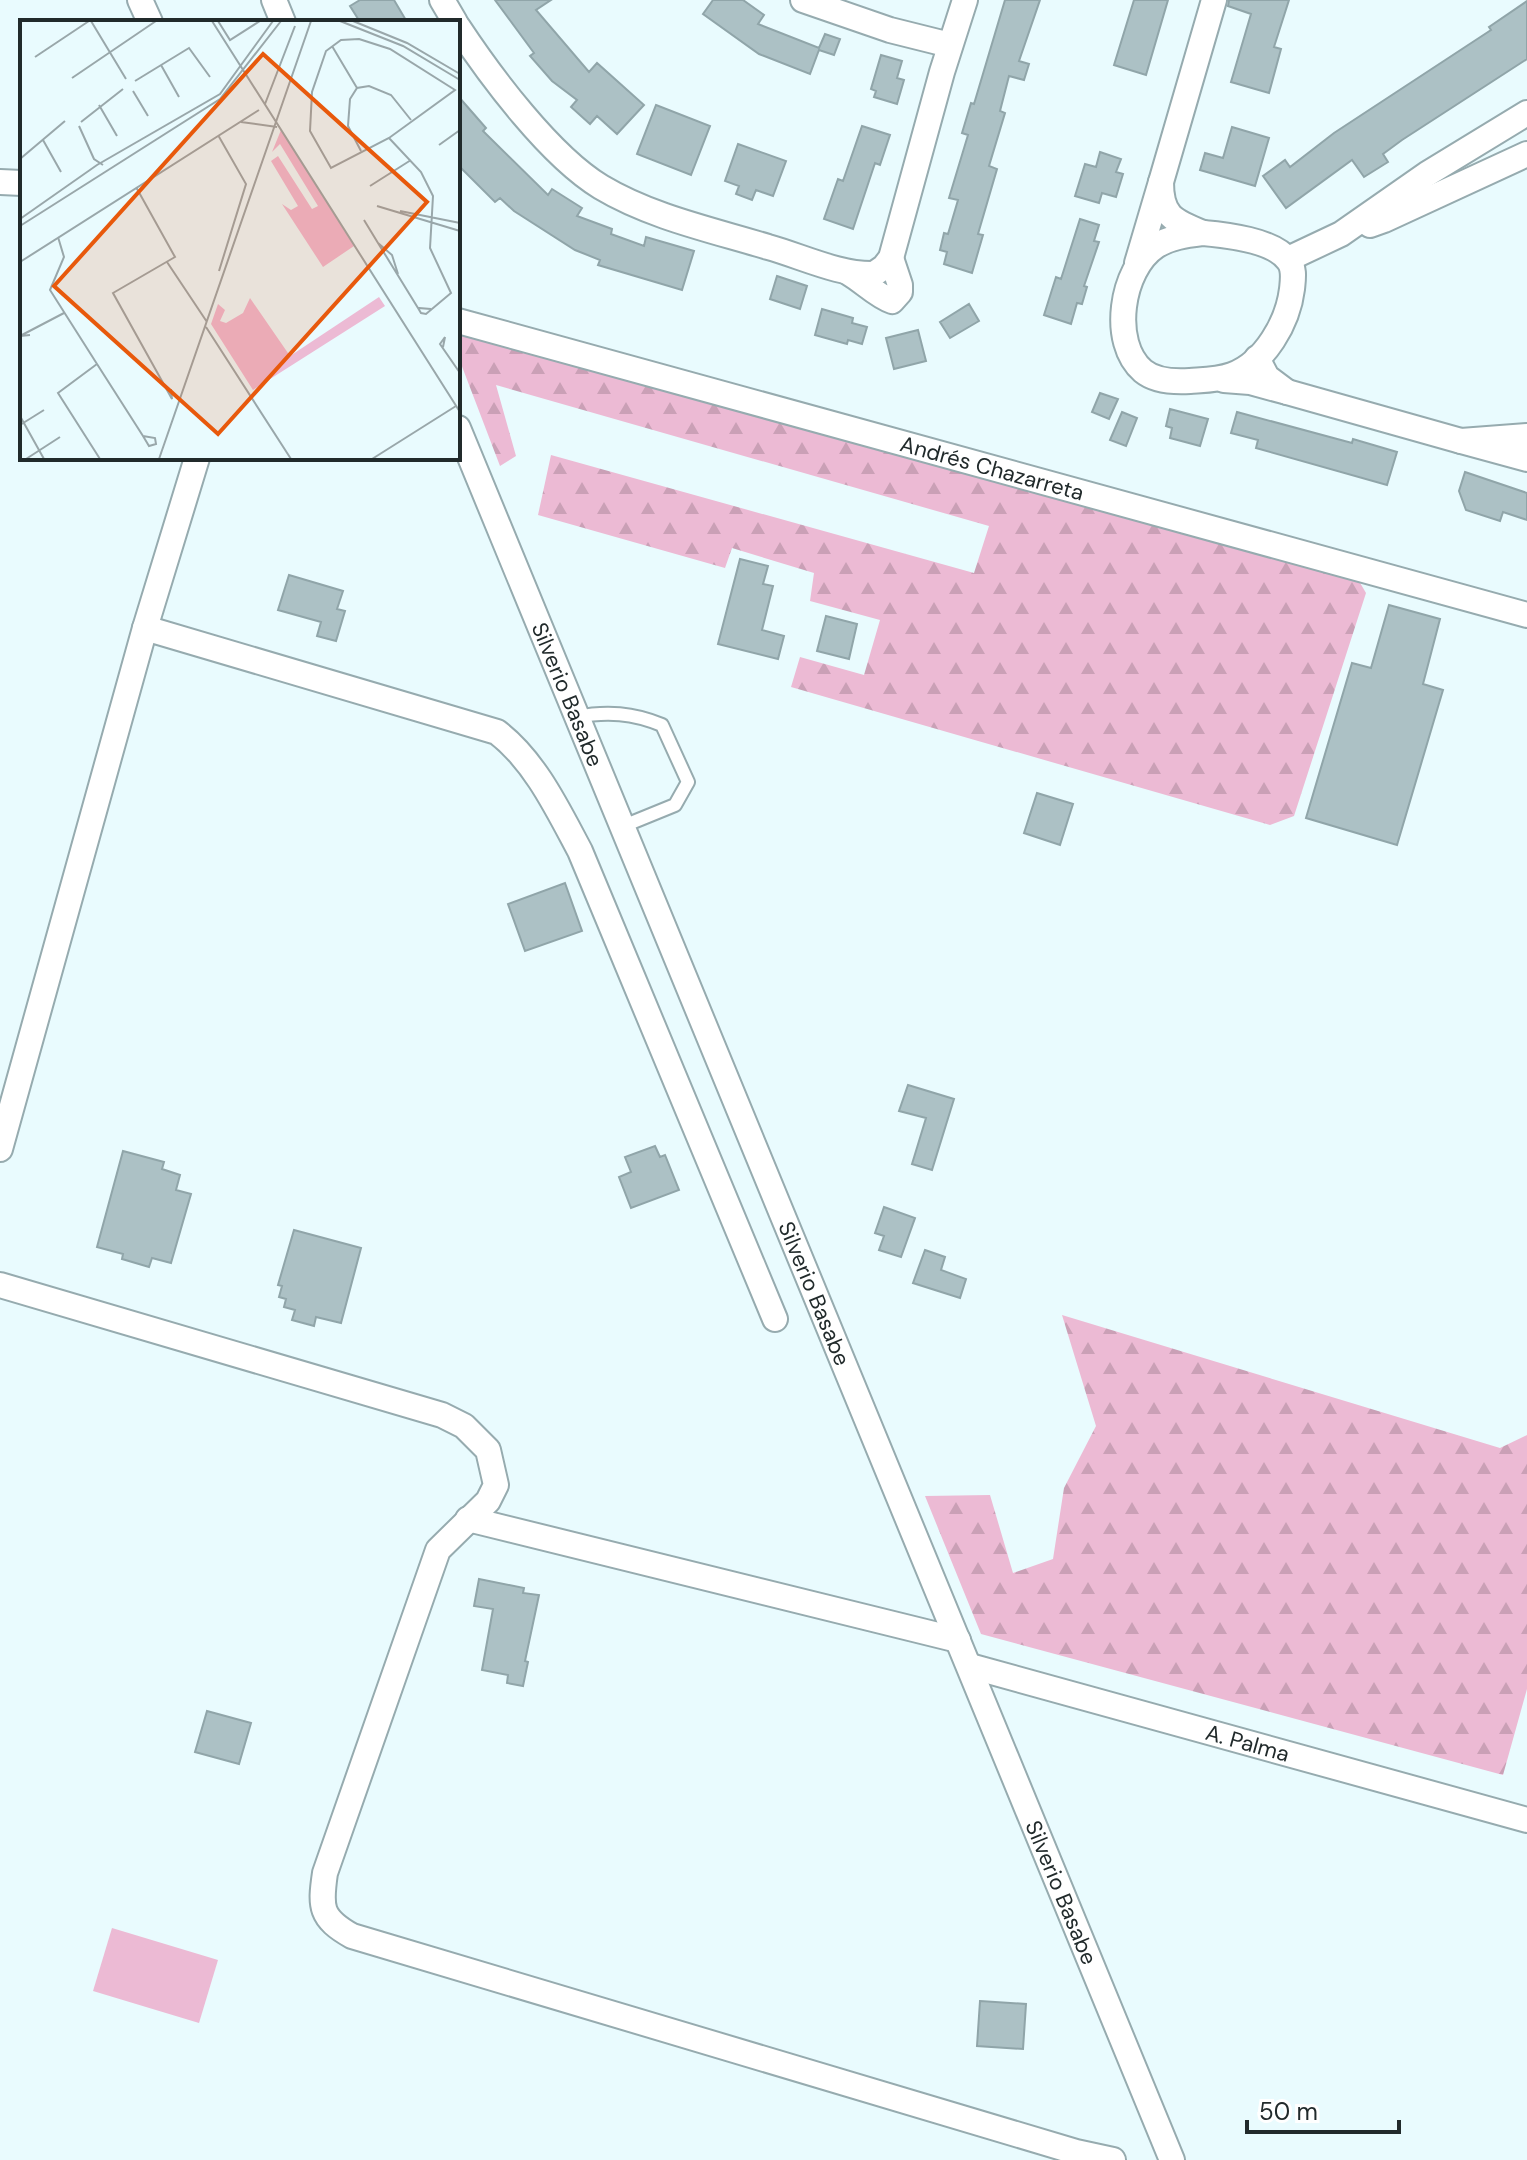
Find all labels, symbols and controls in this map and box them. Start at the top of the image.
inset map [20,20,460,460]
street label: Andrés Chazarreta [897,429,1087,507]
street label: Silverio Basabe [525,618,610,771]
street label: Silverio Basabe [772,1217,857,1370]
street label: A. Palma [1202,1717,1293,1768]
street label: Silverio Basabe [1019,1816,1104,1969]
scale bar [1247,2084,1399,2134]
text: 50 m [1259,2096,1318,2127]

